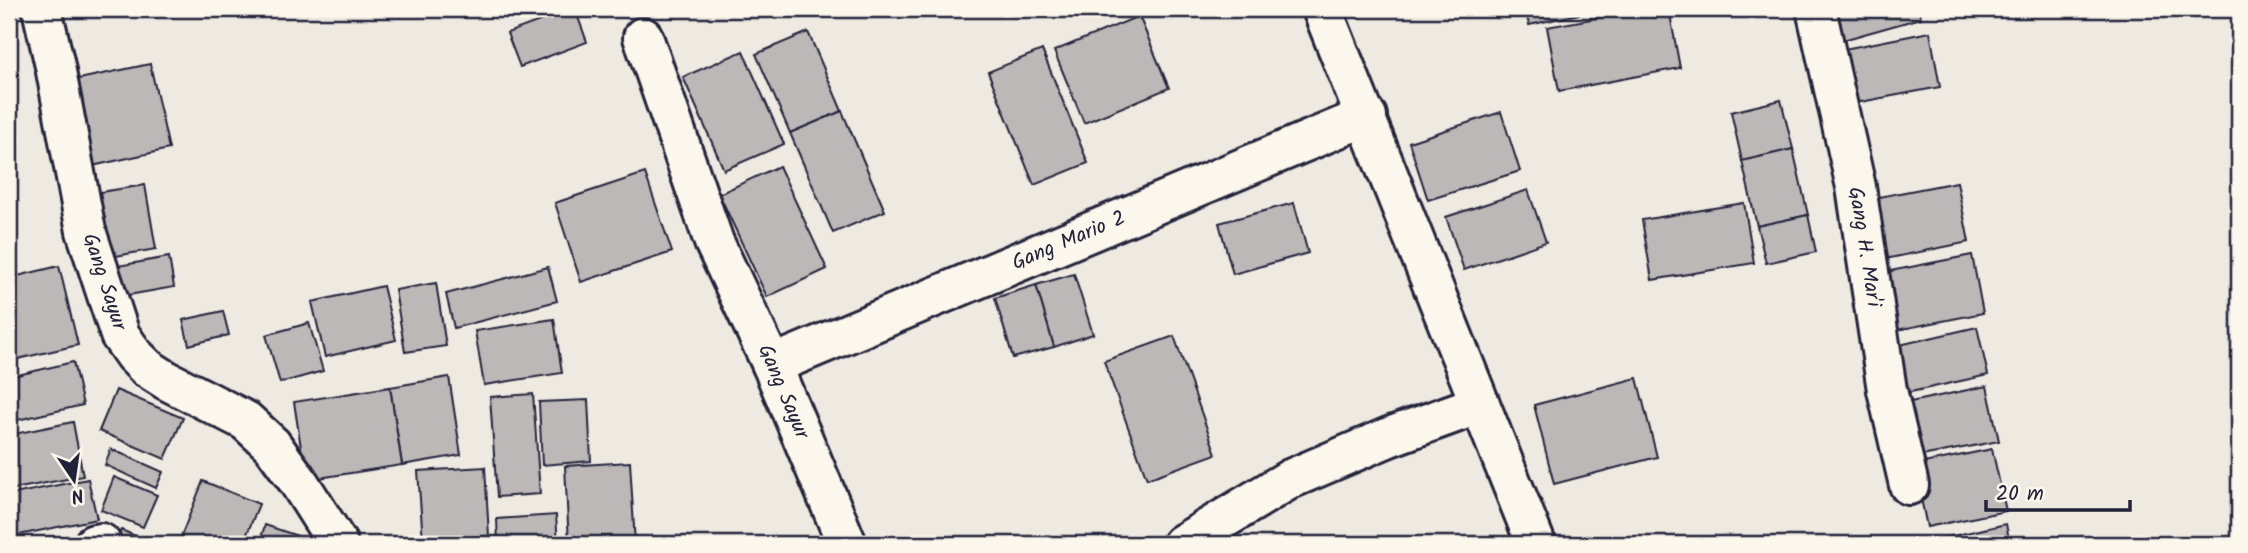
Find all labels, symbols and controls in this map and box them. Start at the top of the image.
street label: Gang H. Mar'i [1838,185,1890,310]
street label: Gang Mario 2 [1007,202,1131,280]
street label: Gang Sayur [73,229,135,336]
street label: Gang Sayur [748,339,818,446]
north arrow [38,444,108,514]
scale bar [1986,469,2129,513]
text: 20 m [1996,478,2044,511]
text: N [68,479,87,511]

